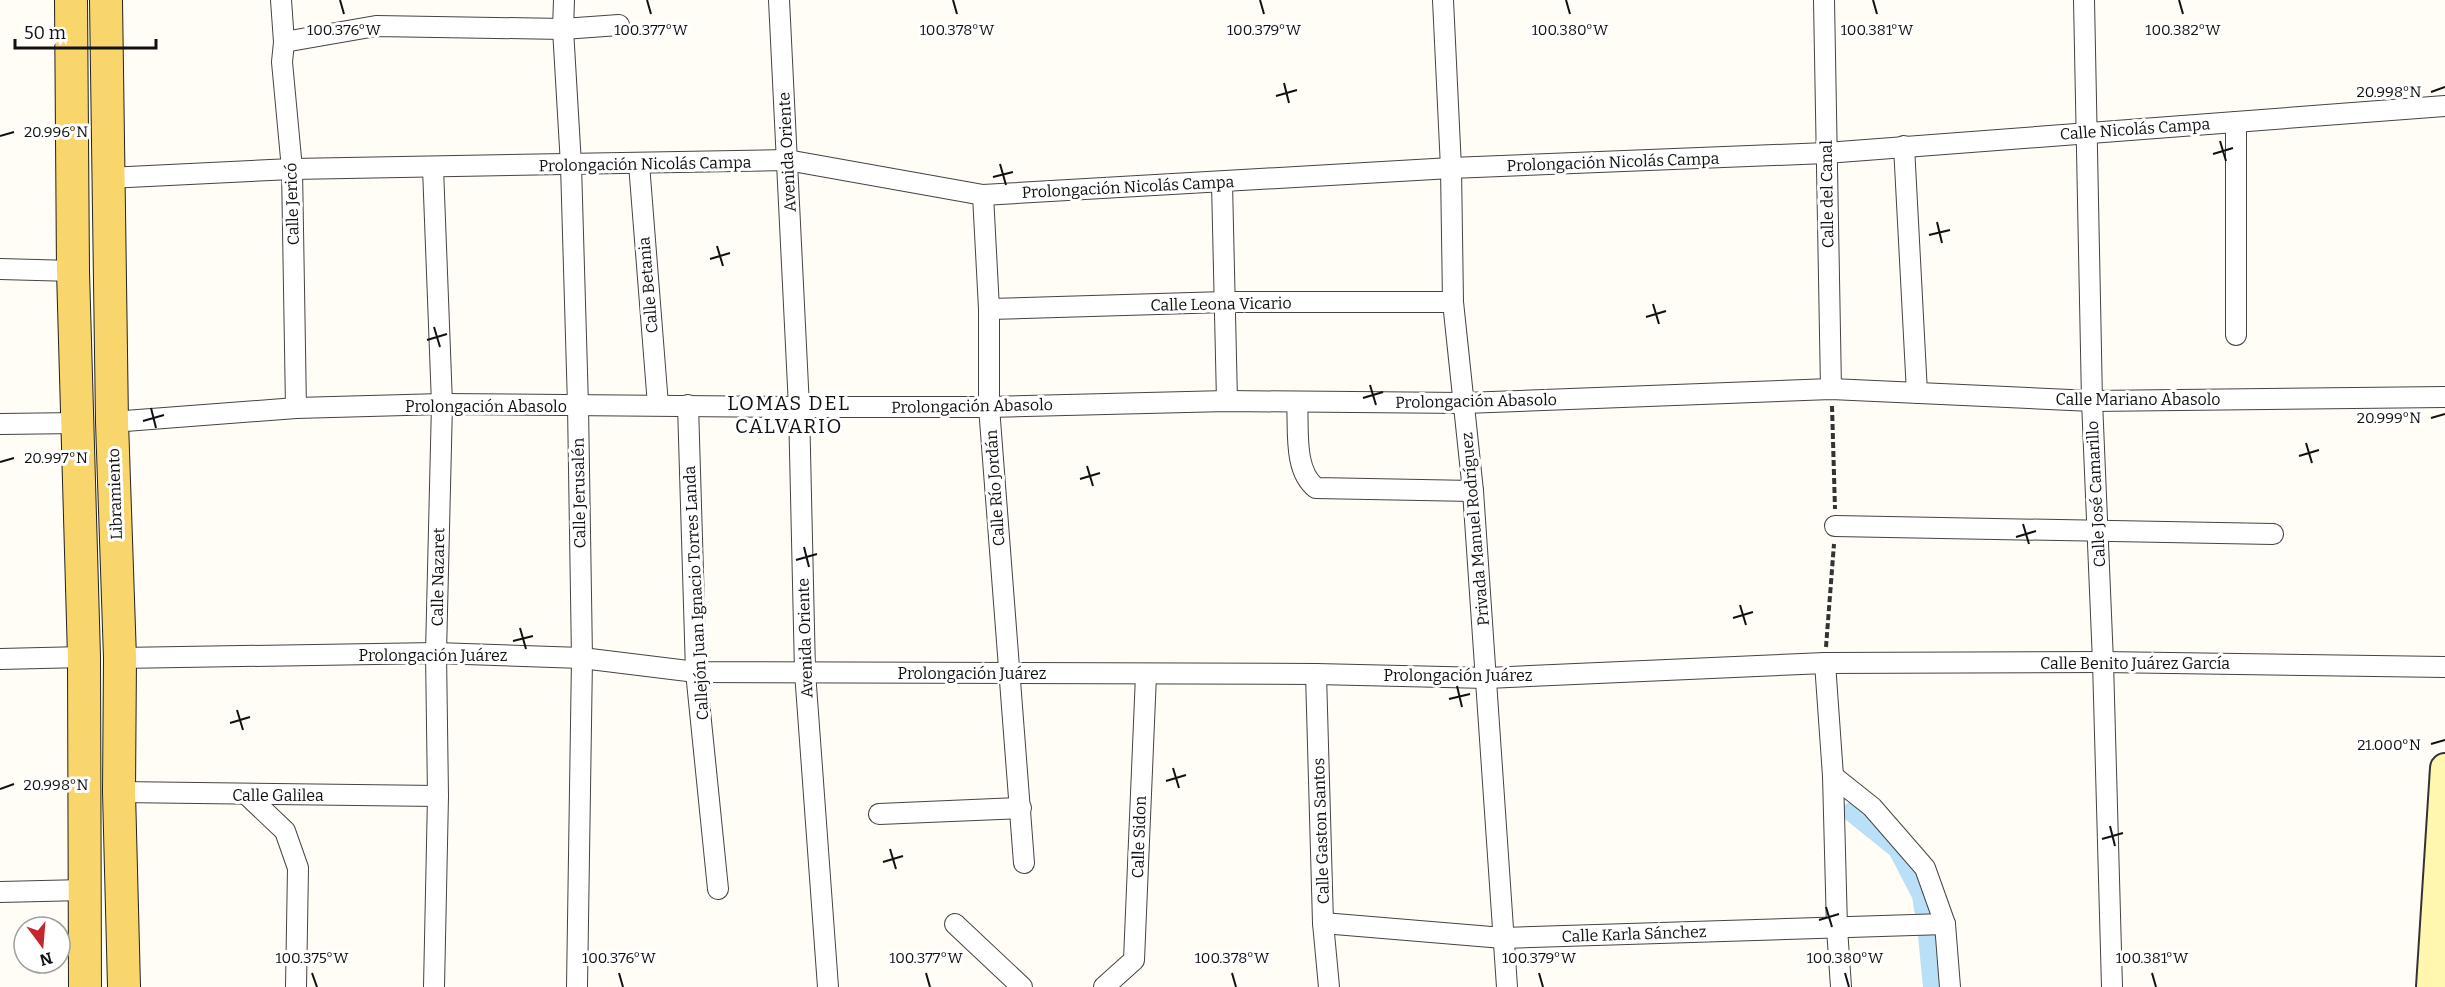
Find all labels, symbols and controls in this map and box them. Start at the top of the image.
scale bar [15,12,156,50]
text: 100.376°W [307,21,382,39]
text: 100.377°W [614,21,689,39]
text: 100.378°W [920,21,995,39]
text: 100.379°W [1227,21,1302,39]
text: 100.380°W [1532,21,1609,39]
text: 100.381°W [1841,21,1914,39]
text: 100.382°W [2145,21,2221,39]
text: 50 m [24,22,66,44]
text: 20.998°N [2357,83,2422,101]
street label: Avenida Oriente [774,92,800,212]
street label: Calle Nicolás Campa [2059,114,2211,144]
text: 20.996°N [24,123,88,141]
street label: Calle del Canal [1817,139,1837,248]
street label: Prolongación Nicolás Campa [1506,149,1720,175]
street label: Prolongación Nicolás Campa [538,153,752,175]
street label: Calle Jericó [281,162,303,246]
street label: Prolongación Nicolás Campa [1021,172,1235,202]
street label: Calle Betania [634,236,662,334]
street label: Calle Leona Vicario [1150,293,1292,315]
street label: Prolongación Abasolo [1395,390,1557,412]
street label: Calle Mariano Abasolo [2055,390,2221,409]
district label: LOMAS DEL CALVARIO [727,391,851,438]
street label: Prolongación Abasolo [891,395,1053,417]
street label: Prolongación Abasolo [405,397,567,416]
text: 20.999°N [2357,409,2421,427]
street label: Calle José Camarillo [2083,420,2109,568]
street label: Calle Río Jordán [981,429,1009,547]
street label: Privada Manuel Rodríguez [1457,431,1493,626]
street label: Calle Jerusalén [569,438,589,548]
street label: Libramiento [104,448,126,540]
text: 20.997°N [24,449,88,467]
street label: Callejón Juan Ignacio Torres Landa [680,465,712,721]
street label: Calle Nazaret [428,527,448,627]
street label: Avenida Oriente [793,578,817,698]
street label: Prolongación Juárez [359,646,508,665]
street label: Calle Benito Juárez García [2040,654,2230,673]
street label: Prolongación Juárez [898,664,1047,683]
street label: Prolongación Juárez [1384,666,1533,685]
text: 21.000°N [2357,736,2421,754]
street label: Calle Gaston Santos [1309,757,1333,905]
text: 20.998°N [24,776,89,794]
street label: Calle Galilea [232,786,324,805]
street label: Calle Sidon [1128,795,1150,879]
north arrow [12,915,72,975]
street label: Calle Karla Sánchez [1561,922,1707,946]
text: N [37,948,55,970]
text: 100.375°W [275,949,349,967]
text: 100.376°W [582,949,657,967]
text: 100.377°W [889,949,964,967]
text: 100.378°W [1195,949,1270,967]
text: 100.379°W [1502,949,1577,967]
text: 100.380°W [1807,949,1884,967]
text: 100.381°W [2116,949,2189,967]

